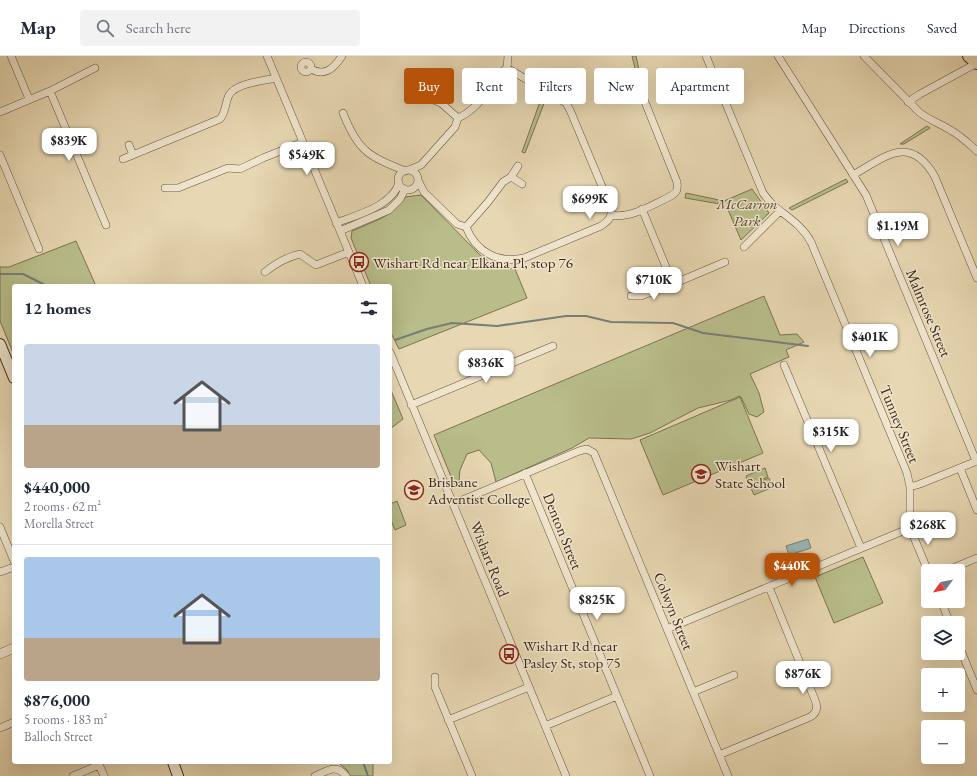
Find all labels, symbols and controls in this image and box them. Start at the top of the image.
search box [80,10,360,46]
text: Map [20,15,56,40]
icon: search [94,17,116,39]
text: Search here [126,18,191,37]
text: Map [801,19,827,37]
text: Directions [849,19,905,37]
text: Saved [927,19,957,37]
chip: Buy [404,68,454,104]
chip: Rent [462,68,517,104]
chip: Filters [525,68,586,104]
chip: New [594,68,648,104]
chip: Apartment [656,68,744,104]
pin: $839K [41,128,97,162]
text: $839K [51,132,87,149]
pin: $549K [279,142,335,176]
text: $549K [289,146,325,163]
pin: $699K [562,186,618,220]
text: $699K [572,190,608,207]
park label: McCarron Park [715,194,778,230]
pin: $1.19M [865,213,931,247]
text: $1.19M [877,217,919,234]
bus stop icon: Wishart Rd near Elkana Pl, stop 76 [348,251,370,273]
place label: Wishart Rd near Elkana Pl, stop 76 [373,253,573,272]
street label: Malmrose Street [902,266,956,360]
pin: $710K [626,267,682,301]
text: $710K [636,271,672,288]
text: 12 homes [24,297,91,319]
icon: filters [358,297,380,319]
pin: $401K [842,324,898,358]
text: $401K [852,328,888,345]
pin: $836K [458,350,514,384]
text: $836K [468,354,504,371]
icon: home [166,370,238,442]
street label: Tunney Street [876,382,924,466]
pin: $315K [803,419,859,453]
text: $315K [813,423,849,440]
place label: Wishart State School [715,456,786,492]
school or university icon: Wishart State School [690,463,712,485]
place label: Brisbane Adventist College [427,472,530,508]
text: $440,000 [24,476,90,498]
school or university icon: Brisbane Adventist College [403,479,425,501]
street label: Denton Street [539,490,587,572]
text: 2 rooms · 62 m² [24,498,101,515]
pin: $268K [900,512,956,546]
text: Morella Street [24,515,94,532]
text: $268K [910,516,946,533]
street label: Wishart Road [466,518,514,600]
pin: $440K [764,553,820,587]
text: $440K [774,557,810,574]
north arrow [921,564,965,608]
map controls [921,564,965,764]
street label: Colwyn Street [650,569,698,653]
icon: home [166,583,238,655]
pin: $825K [569,587,625,621]
text: $825K [579,591,615,608]
button: layers [921,616,965,660]
place label: Wishart Rd near Pasley St, stop 75 [523,636,621,672]
bus stop icon: Wishart Rd near Pasley St, stop 75 [498,643,520,665]
pin: $876K [775,661,831,695]
text: $876K [785,665,821,682]
button: + [921,668,965,712]
text: $876,000 [24,689,90,711]
text: 5 rooms · 183 m² [24,711,108,728]
button: − [921,720,965,764]
text: Balloch Street [24,728,93,745]

